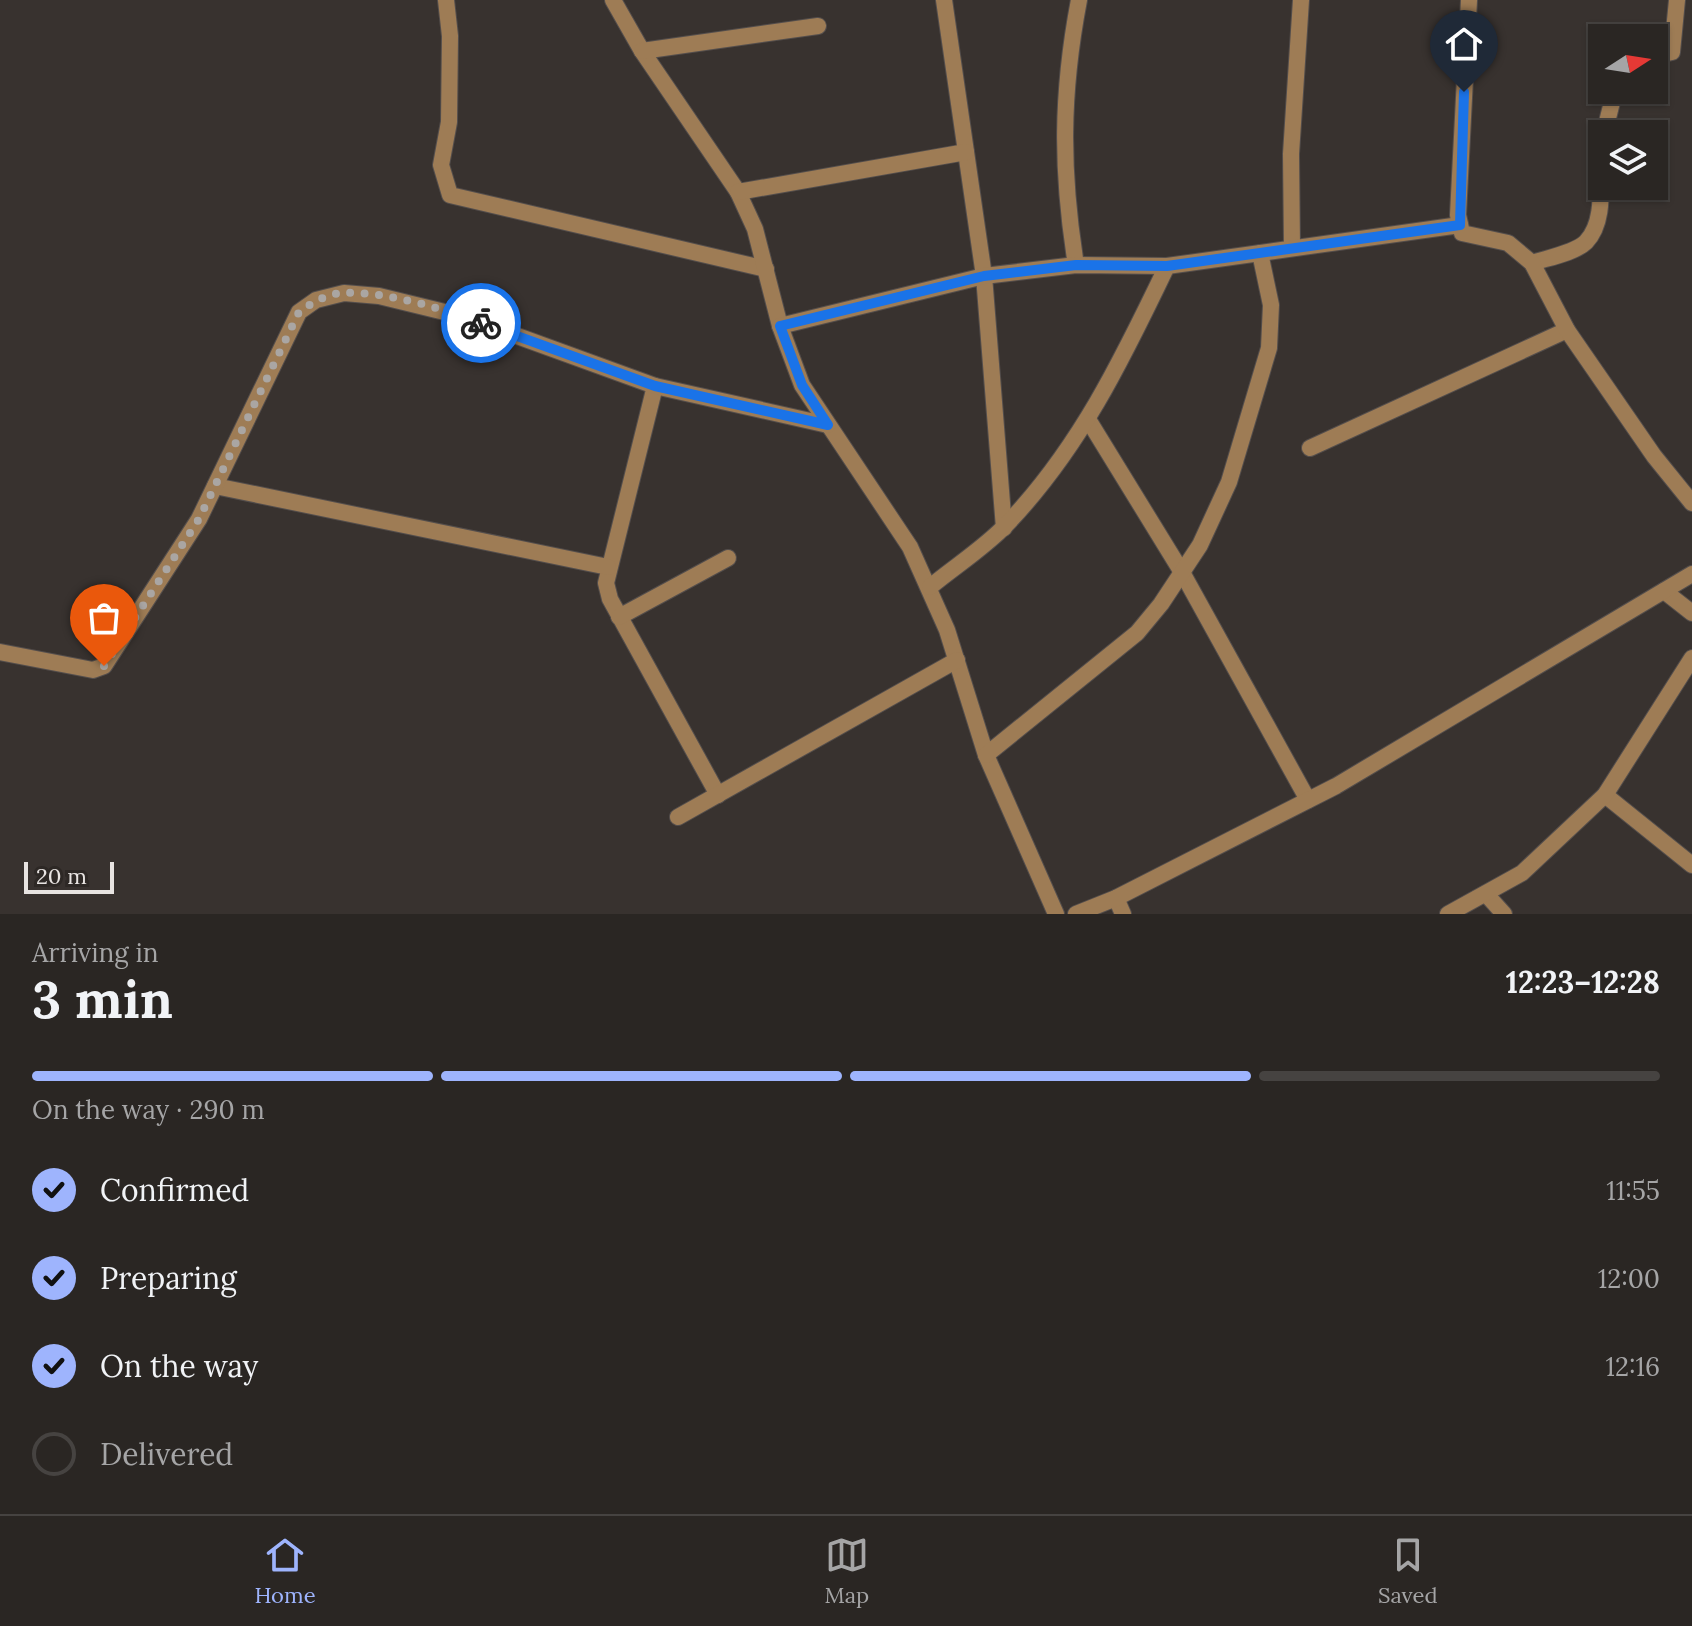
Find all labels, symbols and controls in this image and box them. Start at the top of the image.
pin [1430,10,1498,92]
icon: home [1442,22,1486,66]
north arrow [1588,24,1668,104]
map controls [1588,24,1668,200]
button: layers [1588,120,1668,200]
courier [441,283,521,363]
icon: bike [459,301,503,345]
pin [70,584,138,666]
icon: bag [82,596,126,640]
scale bar [24,858,114,894]
text: 20 m [36,862,87,890]
text: Arriving in [32,936,159,969]
text: 12:23–12:28 [1506,963,1660,1001]
text: 3 min [32,966,173,1032]
text: On the way · 290 m [32,1093,265,1126]
icon: check [32,1168,76,1212]
text: Confirmed [100,1171,249,1209]
text: 11:55 [1606,1174,1660,1207]
icon: check [32,1256,76,1300]
text: Preparing [100,1259,237,1297]
text: 12:00 [1598,1262,1660,1295]
icon: check [32,1344,76,1388]
text: On the way [100,1347,258,1385]
text: 12:16 [1606,1350,1660,1383]
text: Delivered [100,1435,233,1473]
tab: Home [254,1533,316,1609]
tab: Map [824,1533,869,1609]
tab: Saved [1378,1533,1438,1609]

